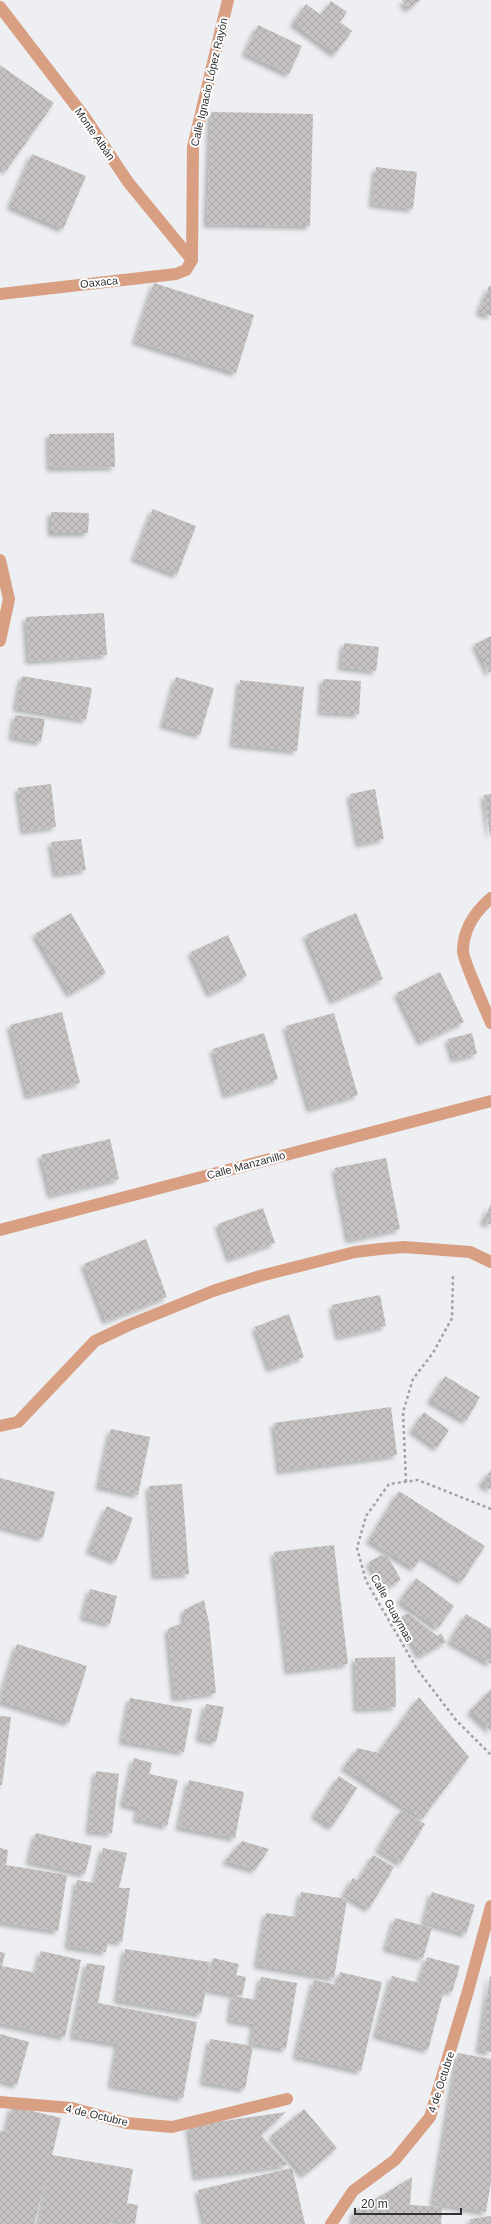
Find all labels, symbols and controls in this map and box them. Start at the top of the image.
street label: Calle Ignacio López Rayón [188,17,230,147]
street label: Monte Albán [73,106,117,162]
street label: Oaxaca [80,274,119,290]
street label: Calle Manzanillo [205,1149,287,1181]
street label: Calle Guaymas [369,1572,416,1644]
street label: 4 de Octubre [425,2050,457,2114]
street label: 4 de Octubre [65,2102,129,2128]
scale bar [355,2190,461,2216]
text: 20 m [361,2197,388,2211]

